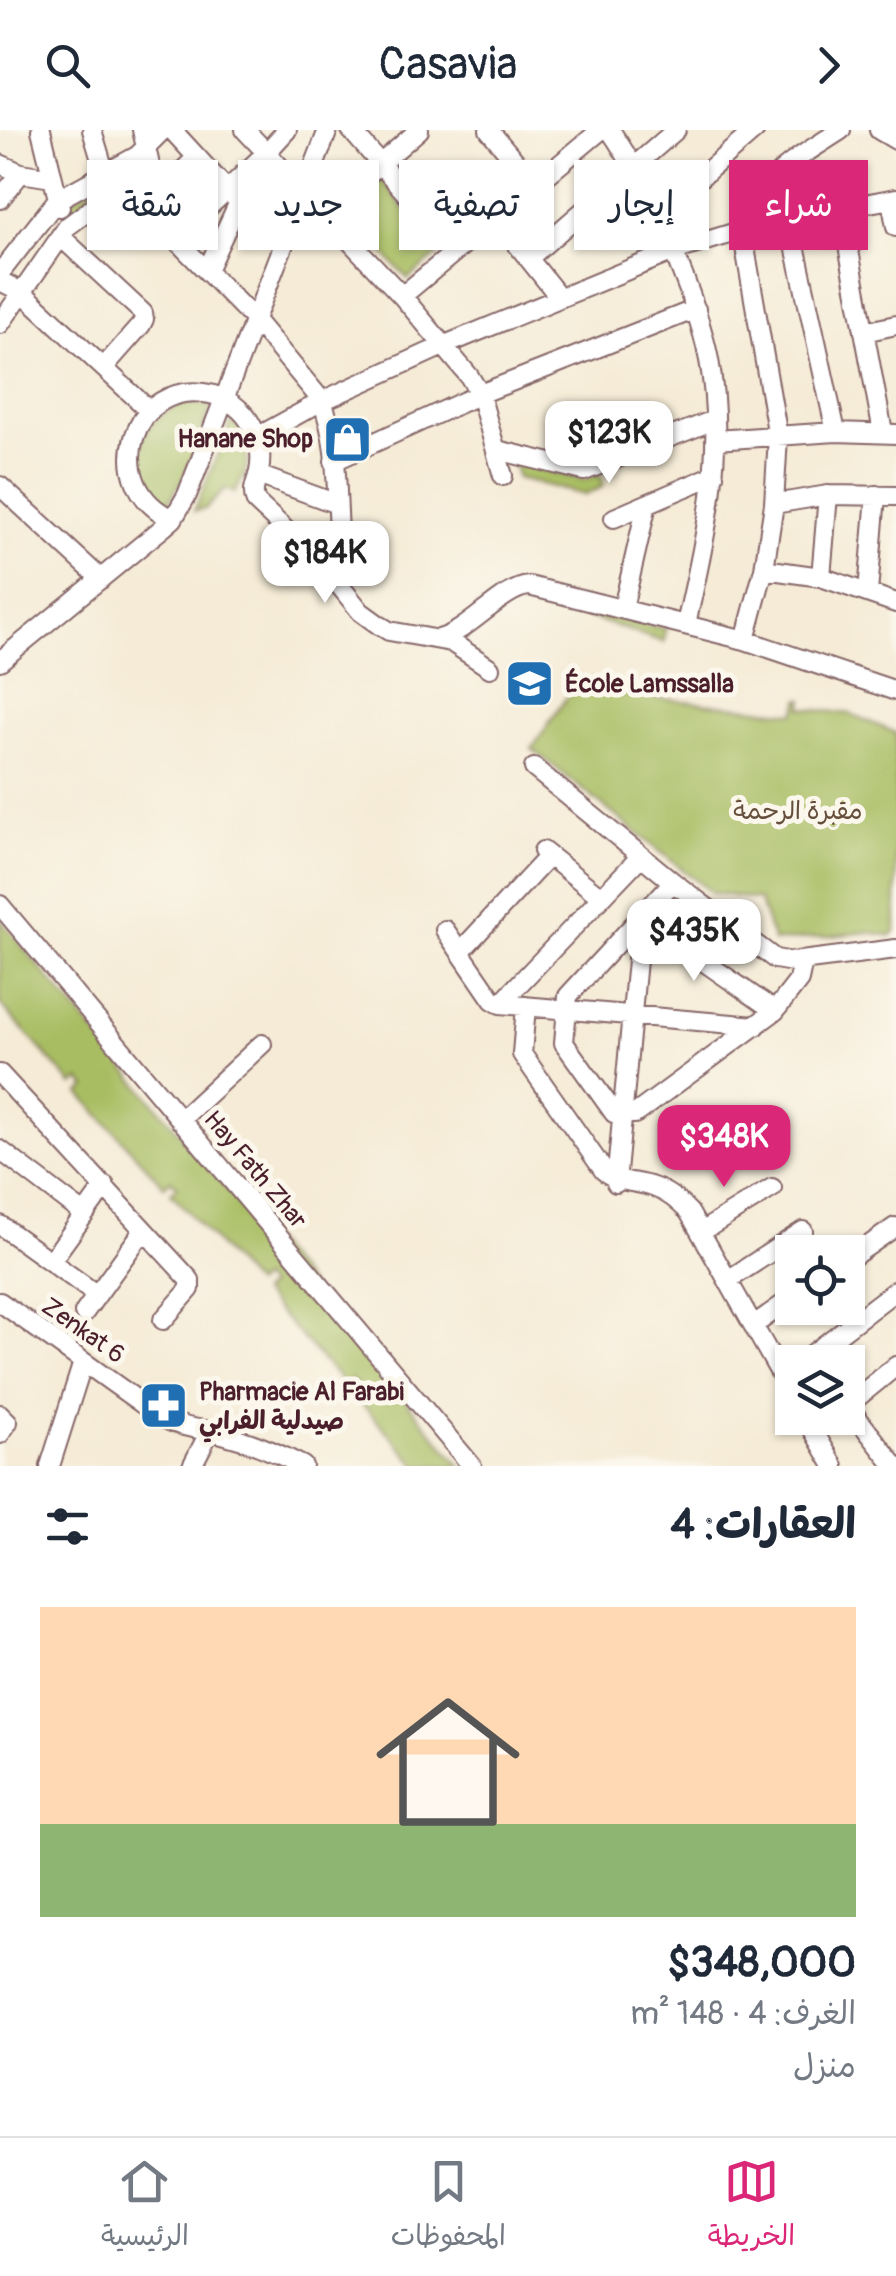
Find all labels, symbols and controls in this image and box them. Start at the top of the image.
text: Casavia [379,37,517,93]
icon: search [40,38,95,93]
icon: forward [801,38,856,93]
chip: شقة [87,160,218,250]
chip: جديد [238,160,379,250]
chip: تصفية [399,160,554,250]
chip: إيجار [574,160,709,250]
chip: شراء [729,160,868,250]
pin: $123K [539,401,679,486]
shop icon: Hanane Shop [322,413,374,465]
text: $123K [567,413,651,453]
place label: Hanane Shop [178,424,313,455]
pin: $184K [255,521,395,606]
text: $184K [283,533,367,573]
school or university icon: École Lamssalla [504,658,556,710]
place label: École Lamssalla [565,668,734,700]
park label: مقبرة الرحمة [733,796,863,827]
pin: $435K [624,899,764,984]
text: $435K [649,911,739,951]
street label: Hay Fath Zhar [197,1105,313,1235]
pin: $348K [654,1105,794,1190]
text: $348K [679,1117,769,1157]
map controls [775,1235,865,1435]
button: locate [775,1235,865,1325]
street label: Zenkat 6 [35,1291,131,1371]
button: layers [775,1345,865,1435]
place label: Pharmacie Al Farabi صيدلية الفرابي [199,1377,404,1443]
pharmacy icon: Pharmacie Al Farabi صيدلية الفرابي [138,1380,190,1432]
icon: filters [40,1499,95,1554]
text: العقارات: 4 [671,1499,856,1551]
icon: home [358,1672,538,1852]
text: $348,000 [668,1937,856,1989]
text: الغرف: 4 · 148 m² [630,1994,856,2034]
text: منزل [793,2047,856,2087]
tab: الرئيسية [101,2154,189,2260]
tab: المحفوظات [391,2154,506,2260]
tab: الخريطة [708,2154,795,2260]

